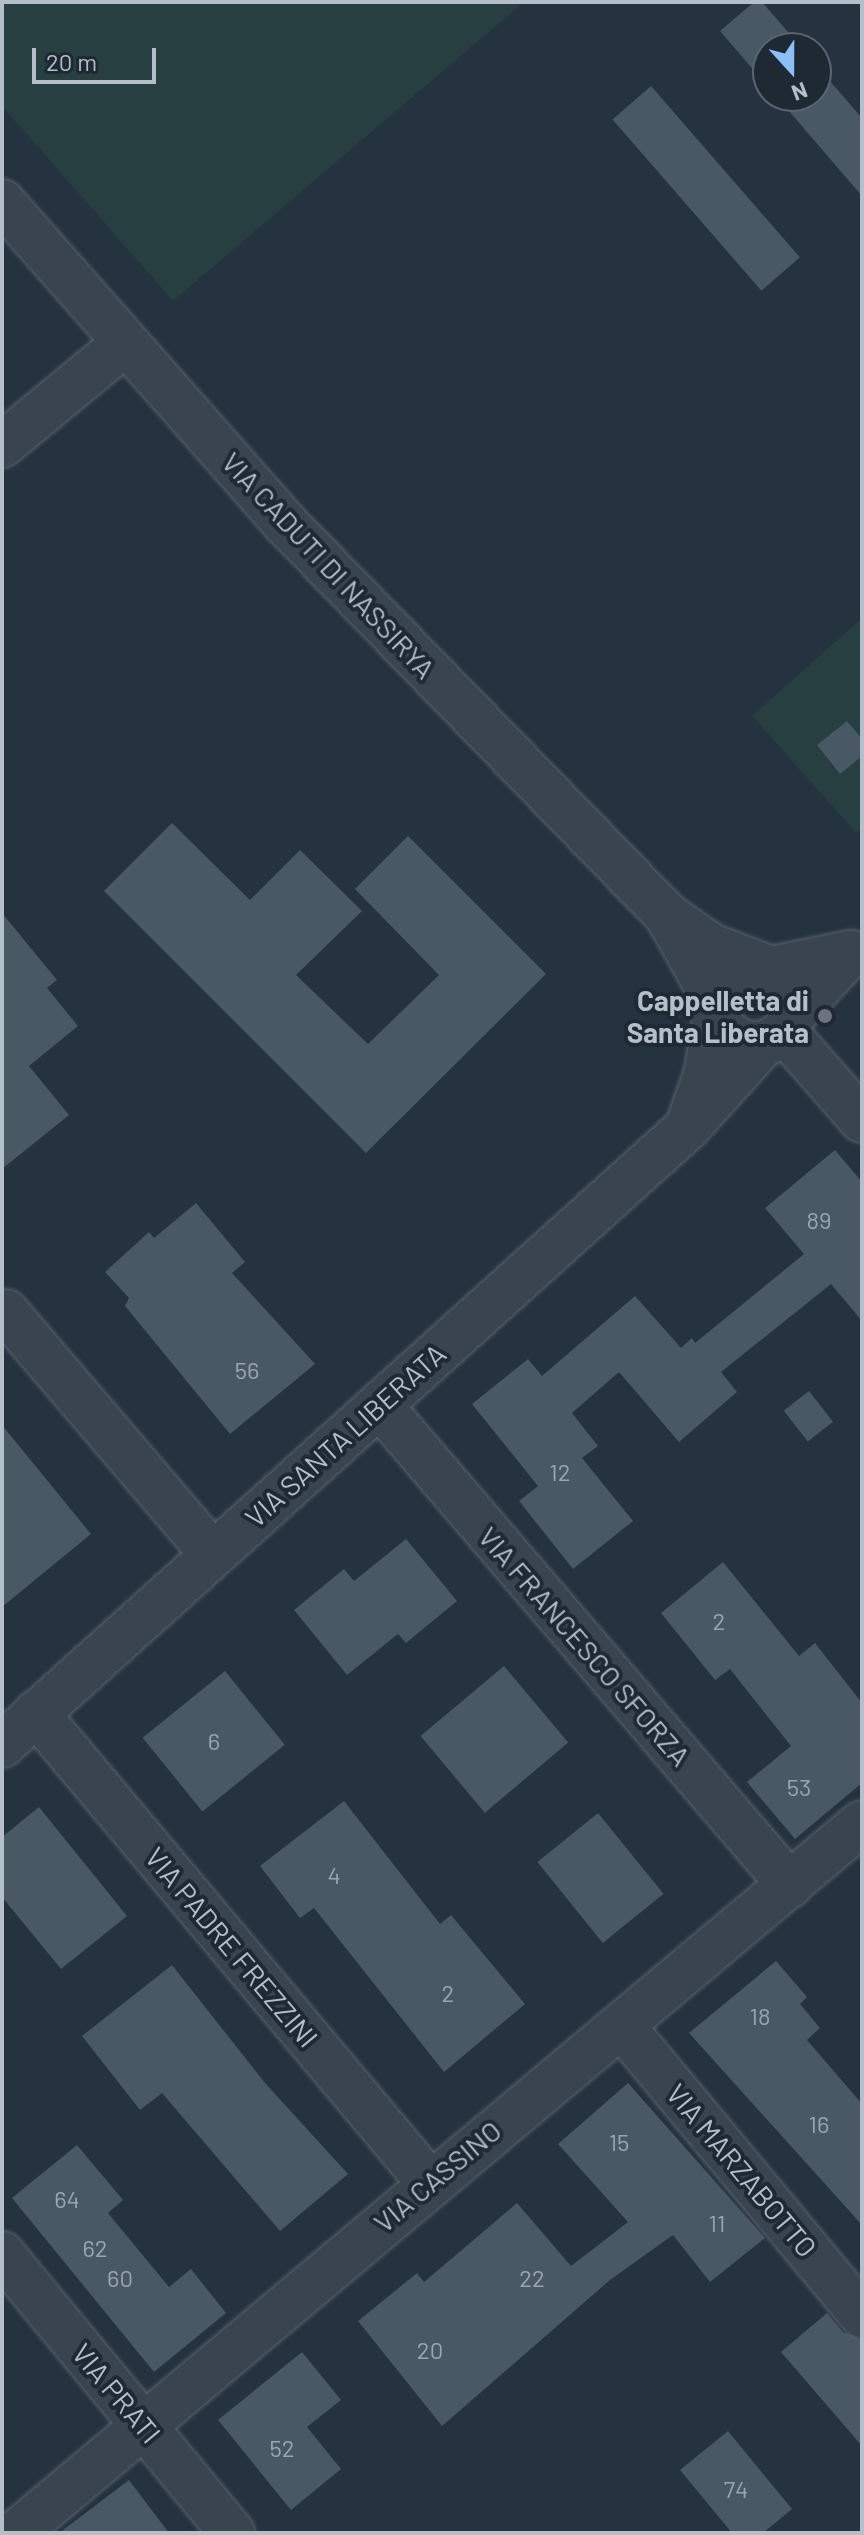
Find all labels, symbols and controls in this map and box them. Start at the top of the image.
scale bar [36,32,160,82]
north arrow [752,32,832,112]
text: 20 m [46,47,97,76]
text: N [788,78,811,107]
street label: VIA CADUTI DI NASSIRYA [215,445,443,685]
place label: Cappelletta di Santa Liberata [627,983,809,1049]
marker: Cappelletta di Santa Liberata [816,1007,834,1025]
house number: 89 [806,1206,832,1234]
street label: VIA SANTA LIBERATA [238,1336,452,1534]
house number: 56 [235,1356,259,1384]
house number: 12 [549,1458,571,1486]
street label: VIA FRANCESCO SFORZA [472,1520,698,1772]
house number: 2 [713,1607,725,1635]
house number: 6 [208,1727,220,1755]
house number: 53 [787,1773,811,1801]
street label: VIA PADRE FREZZINI [139,1840,325,2054]
house number: 4 [327,1861,341,1889]
house number: 2 [442,1979,454,2007]
house number: 18 [750,2002,770,2030]
street label: VIA MARZABOTTO [660,2077,824,2263]
house number: 16 [809,2110,829,2138]
street label: VIA CASSINO [367,2113,507,2239]
house number: 15 [609,2128,629,2156]
house number: 64 [54,2185,80,2213]
house number: 11 [709,2209,725,2237]
house number: 62 [82,2234,108,2262]
house number: 60 [107,2264,133,2292]
house number: 22 [519,2264,545,2292]
street label: VIA PRATI [66,2336,168,2450]
house number: 20 [417,2336,443,2364]
house number: 52 [269,2434,295,2462]
house number: 74 [724,2475,748,2503]

